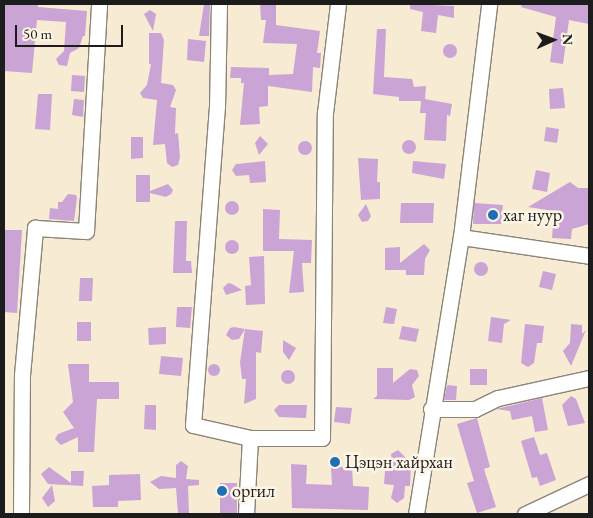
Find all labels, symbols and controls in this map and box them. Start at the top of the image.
scale bar [18,15,125,47]
north arrow [528,15,578,65]
text: 50 m [23,24,52,43]
text: N [559,33,577,45]
place label: хаг нуур [503,204,562,226]
marker: хаг нуур [487,209,499,221]
place label: Цэцэн хайрхан [345,451,453,473]
marker: Цэцэн хайрхан [329,456,341,468]
place label: оргил [232,480,275,502]
marker: оргил [216,485,228,497]

